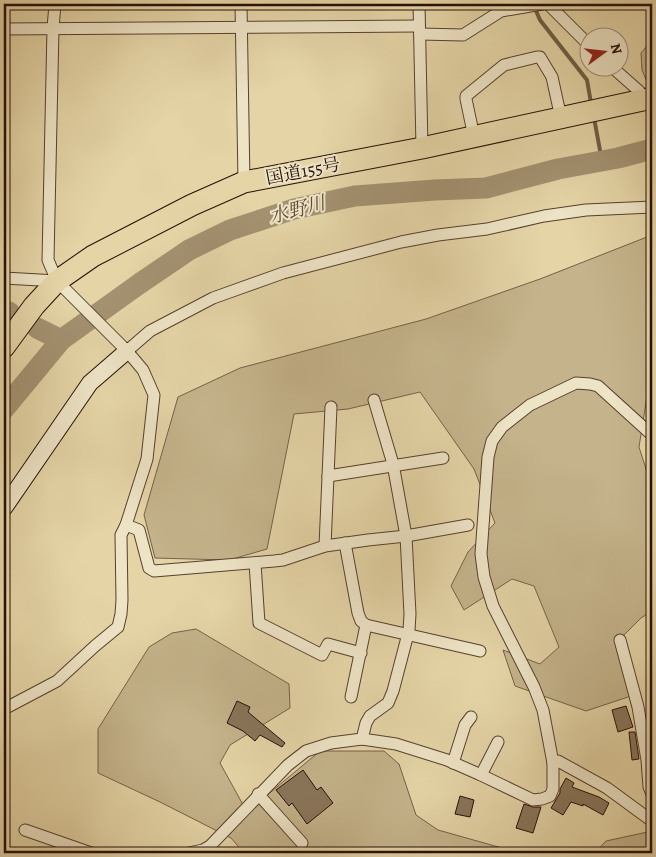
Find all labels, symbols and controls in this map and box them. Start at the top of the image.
north arrow [578,28,628,78]
text: N [606,41,627,56]
street label: 国道155号 [264,152,342,190]
water label: 水野川 [266,190,330,230]

